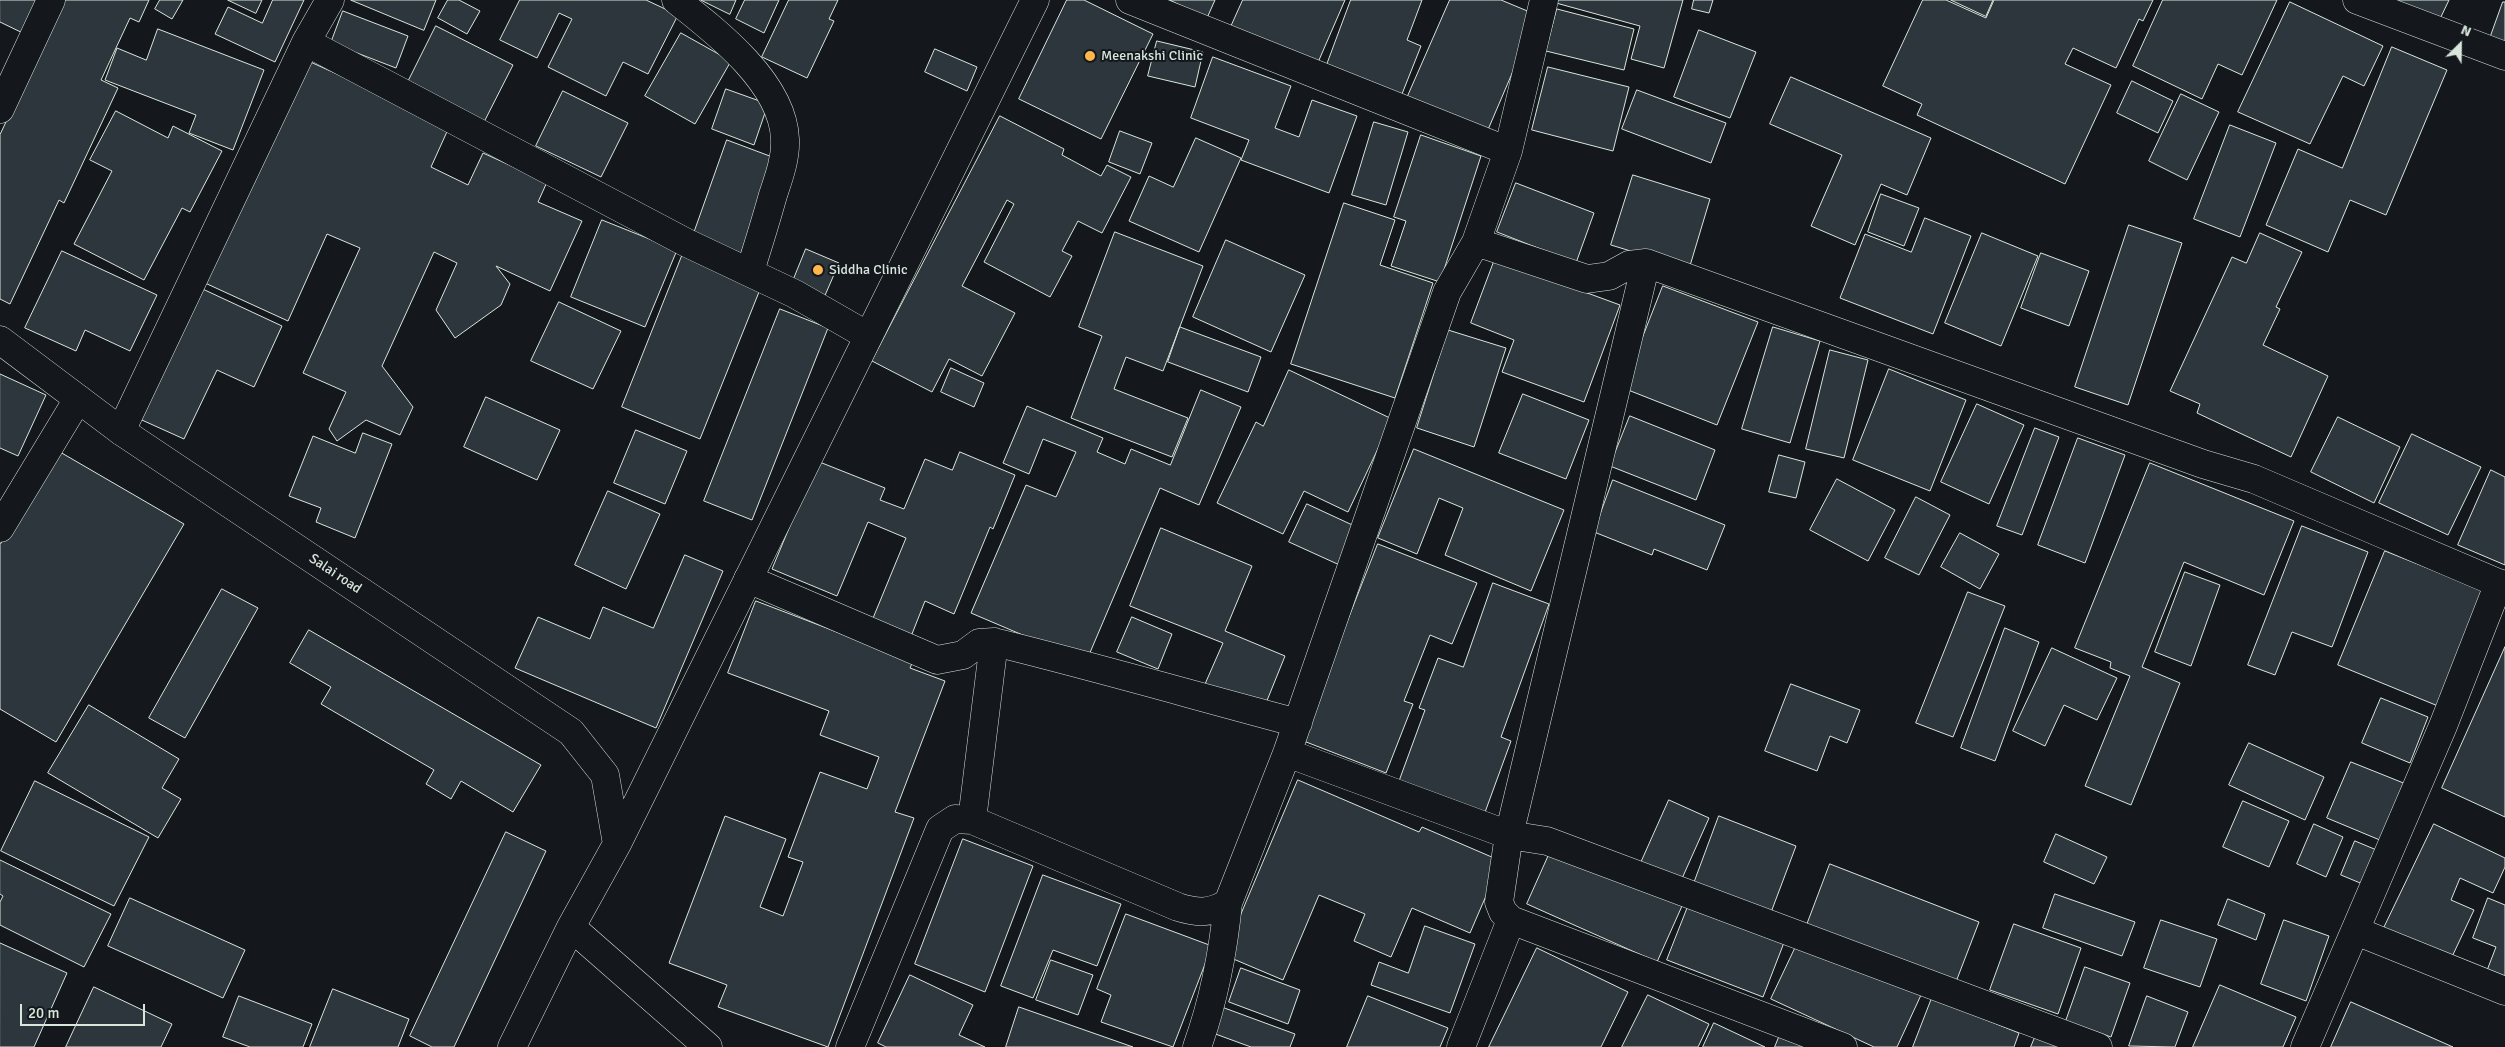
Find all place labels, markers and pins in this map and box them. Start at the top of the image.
place label: Meenakshi Clinic [1101,48,1203,64]
marker: Meenakshi Clinic [1083,49,1097,63]
place label: Siddha Clinic [829,262,908,278]
marker: Siddha Clinic [811,263,825,277]

